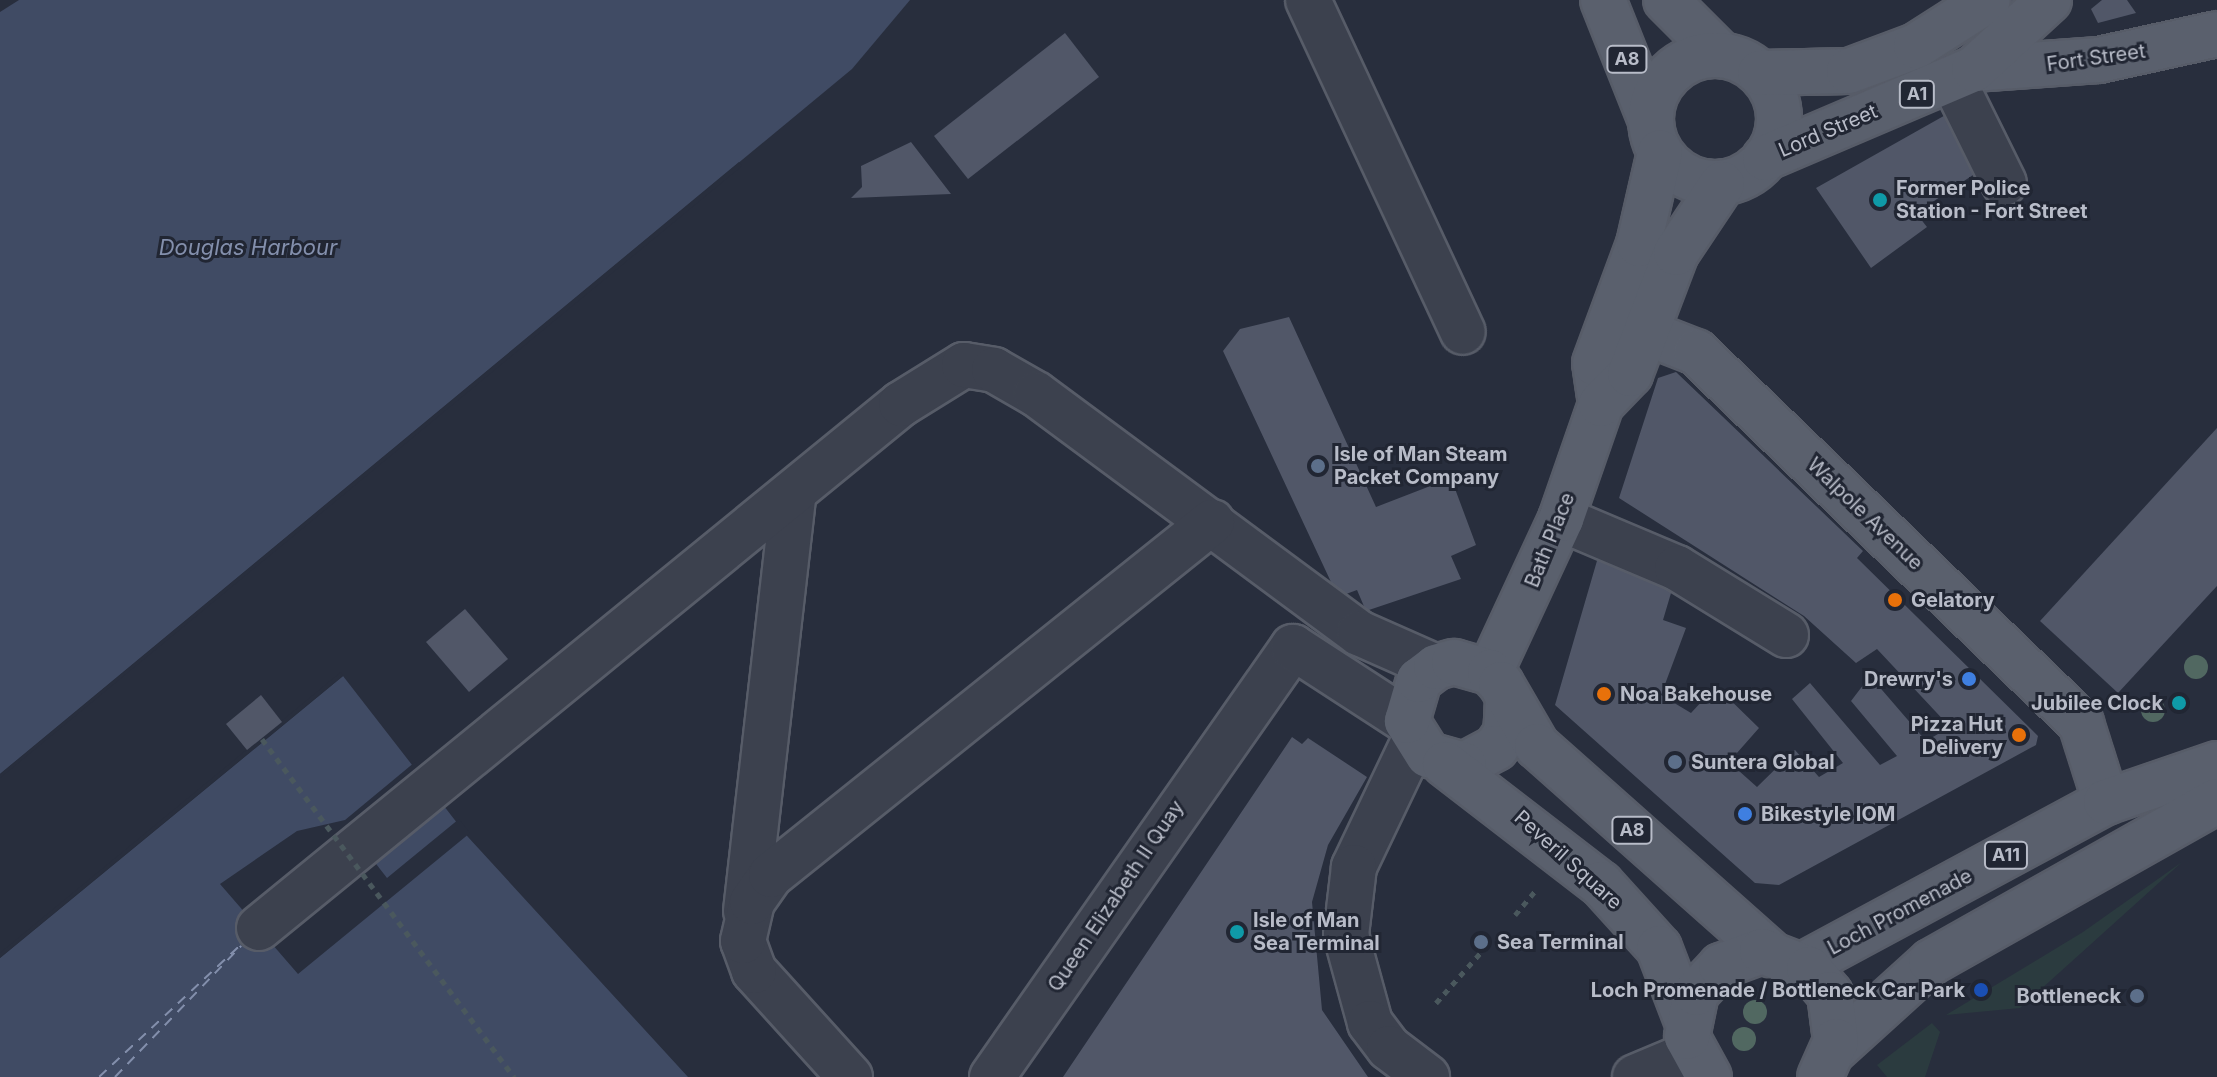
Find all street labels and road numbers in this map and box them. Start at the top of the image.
street label: Fort Street [2045,39,2147,77]
road number: A8 [1605,45,1649,73]
road number: A1 [1897,80,1937,108]
street label: Lord Street [1775,99,1881,163]
street label: Walpole Avenue [1802,453,1928,575]
street label: Bath Place [1520,489,1580,591]
street label: Queen Elizabeth II Quay [1043,796,1189,996]
street label: Peveril Square [1509,805,1627,915]
road number: A8 [1610,816,1654,844]
road number: A11 [1982,841,2030,869]
street label: Loch Promenade [1824,864,1976,960]

